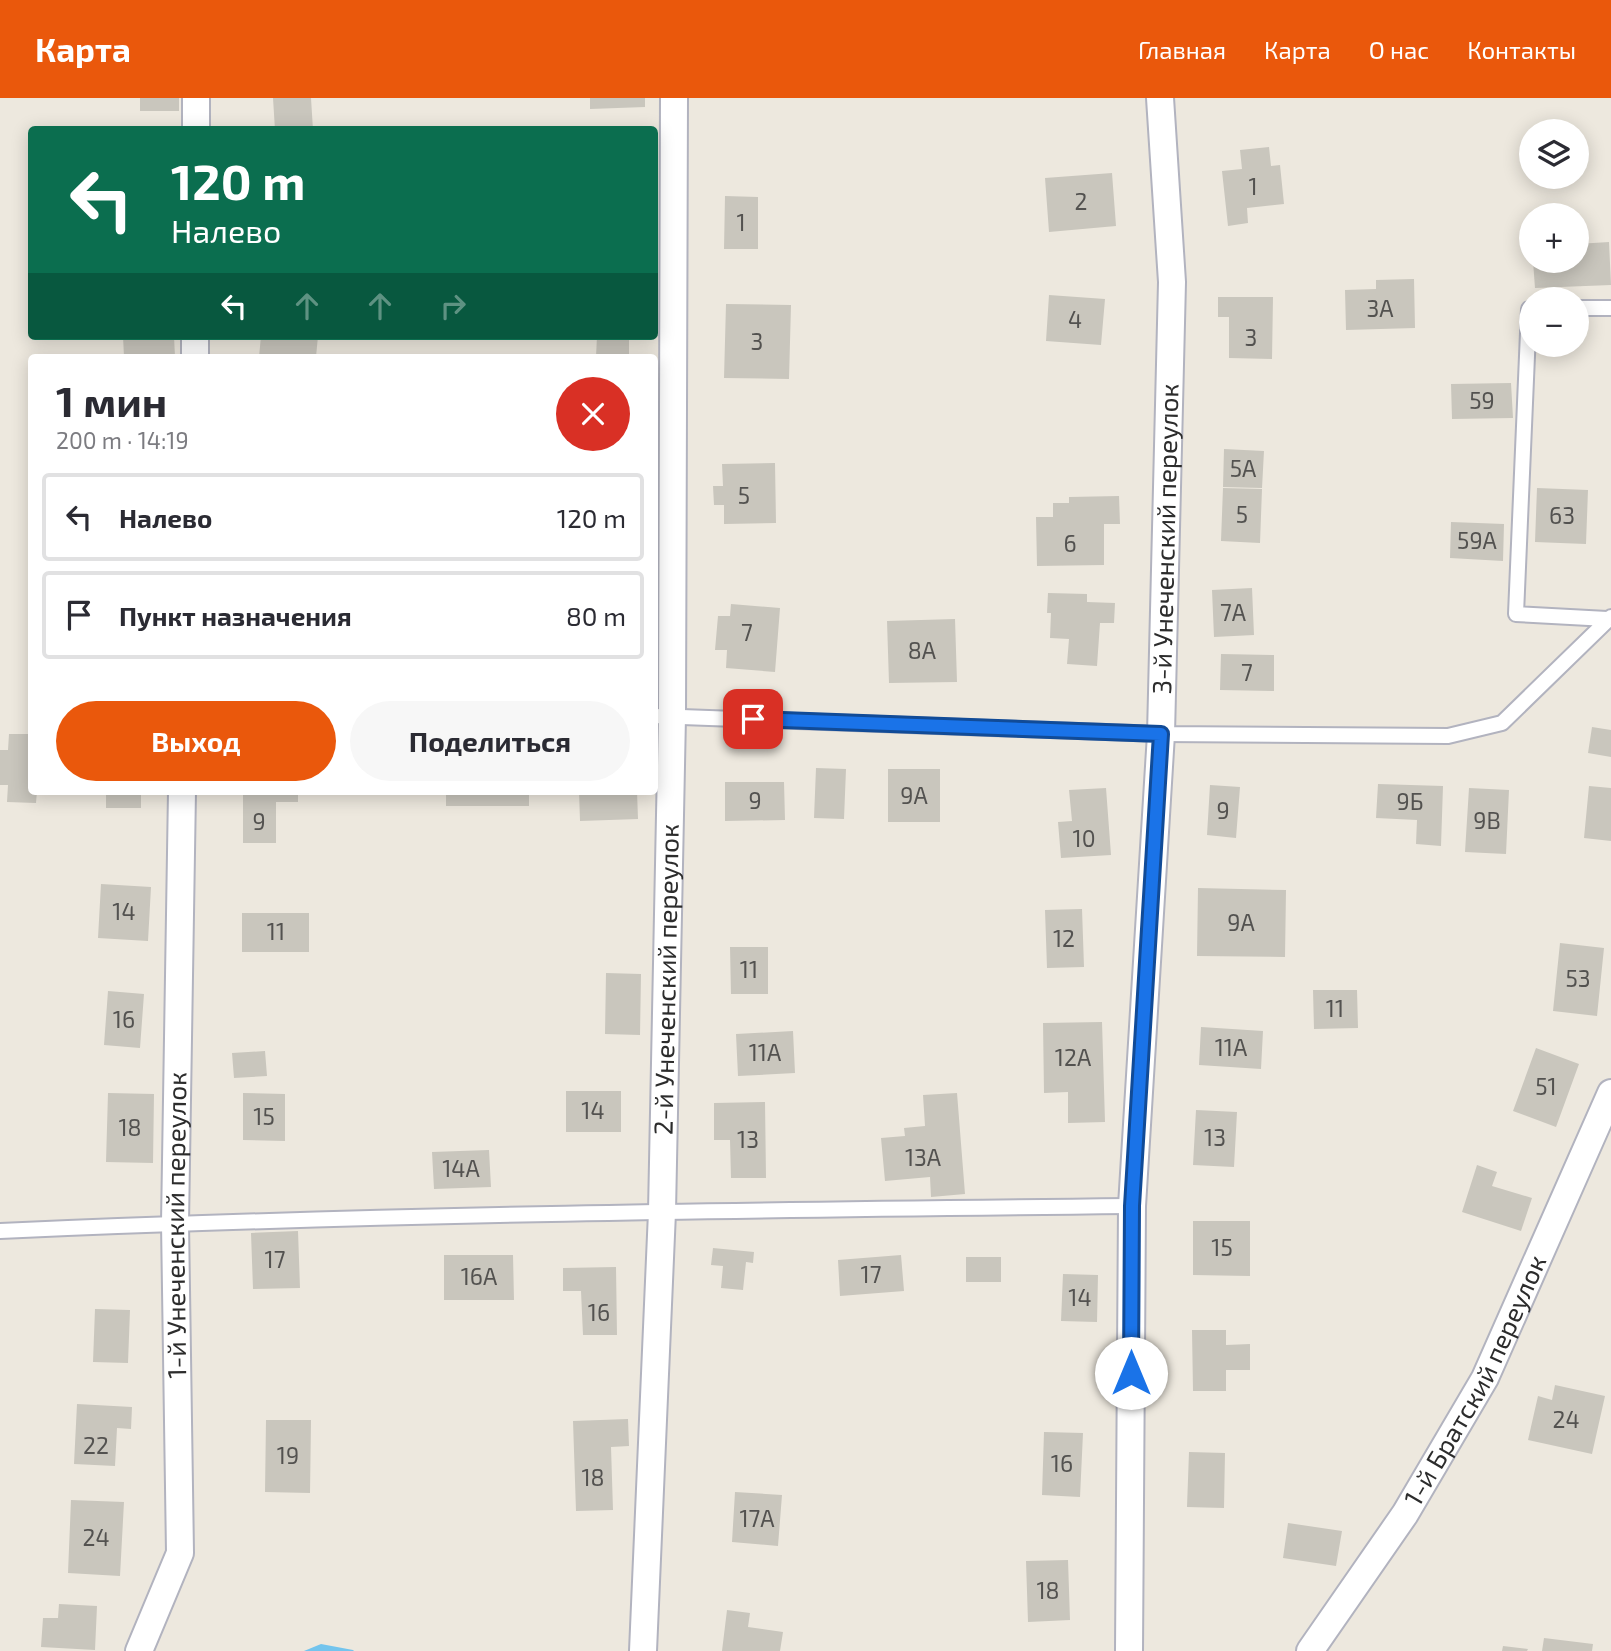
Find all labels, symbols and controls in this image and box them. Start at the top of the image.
text: Карта [35,29,131,69]
text: Главная [1138,35,1226,64]
text: Карта [1264,35,1331,64]
text: О нас [1369,35,1429,64]
text: Контакты [1467,35,1576,64]
map controls [1519,119,1589,357]
button: layers [1519,119,1589,189]
text: 120 m [171,151,305,210]
icon: left [56,154,147,245]
house number: 1 [1248,172,1258,200]
house number: 2 [1075,187,1087,215]
button: + [1519,203,1589,273]
house number: 1 [736,208,746,236]
text: Налево [171,211,281,249]
icon: left [215,287,253,325]
icon: ahead [288,287,326,325]
icon: ahead [361,287,399,325]
icon: right [434,287,472,325]
button: − [1519,287,1589,357]
house number: 3А [1366,294,1394,322]
house number: 4 [1068,305,1082,333]
house number: 3 [1245,323,1257,351]
house number: 3 [751,327,763,355]
text: 1 мин [56,375,167,425]
button: close [556,377,630,451]
street label: 3-й Унеченский переулок [1145,383,1184,695]
house number: 59 [1469,386,1495,414]
text: 200 m · 14:19 [56,426,189,454]
house number: 5А [1230,454,1257,482]
house number: 5 [738,481,750,509]
icon: left [60,498,98,536]
house number: 5 [1236,500,1248,528]
house number: 63 [1549,501,1575,529]
text: Налево [119,502,212,533]
text: 120 m [557,502,626,533]
house number: 59А [1457,526,1498,554]
house number: 6 [1063,529,1077,557]
icon: arrive [60,596,98,634]
house number: 7А [1220,598,1247,626]
text: Пункт назначения [119,600,352,631]
text: 80 m [566,600,626,631]
house number: 7 [741,618,753,646]
house number: 8А [908,636,937,664]
house number: 7 [1241,658,1253,686]
pin [723,689,783,749]
icon: arrive [734,700,772,738]
button: Выход [56,701,336,781]
button: Поделиться [350,701,630,781]
house number: 9А [900,781,928,809]
house number: 9 [748,786,762,814]
house number: 9Б [1397,787,1423,815]
house number: 9 [1216,796,1230,824]
house number: 9В [1473,806,1501,834]
house number: 9 [252,807,266,835]
street label: 2-й Унеченский переулок [647,824,684,1135]
house number: 10 [1072,824,1096,852]
house number: 14 [112,897,136,925]
house number: 9А [1227,908,1255,936]
house number: 11 [267,917,285,945]
house number: 12 [1053,924,1075,952]
house number: 11 [740,955,758,983]
house number: 53 [1565,964,1591,992]
house number: 11 [1326,994,1344,1022]
house number: 16 [113,1005,135,1033]
house number: 11А [1215,1033,1248,1061]
house number: 11А [749,1038,782,1066]
house number: 12А [1055,1043,1092,1071]
street label: 1-й Унеченский переулок [158,1072,192,1379]
house number: 51 [1535,1072,1557,1100]
house number: 14 [581,1096,605,1124]
house number: 15 [253,1102,275,1130]
house number: 18 [118,1113,142,1141]
house number: 13 [1204,1123,1226,1151]
house number: 13 [737,1125,759,1153]
house number: 13А [905,1143,942,1171]
house number: 14А [442,1154,480,1182]
house number: 15 [1211,1233,1233,1261]
house number: 17 [265,1245,286,1273]
street label: 1-й Братский переулок [1396,1250,1551,1511]
house number: 17 [861,1260,882,1288]
house number: 16А [461,1262,498,1290]
house number: 14 [1068,1283,1092,1311]
house number: 16 [588,1298,610,1326]
position arrow [1094,1336,1168,1410]
house number: 24 [1552,1405,1580,1433]
house number: 22 [83,1431,109,1459]
house number: 19 [277,1441,299,1469]
house number: 16 [1051,1449,1073,1477]
house number: 18 [581,1463,605,1491]
house number: 17А [739,1504,775,1532]
house number: 24 [82,1523,110,1551]
house number: 18 [1036,1576,1060,1604]

